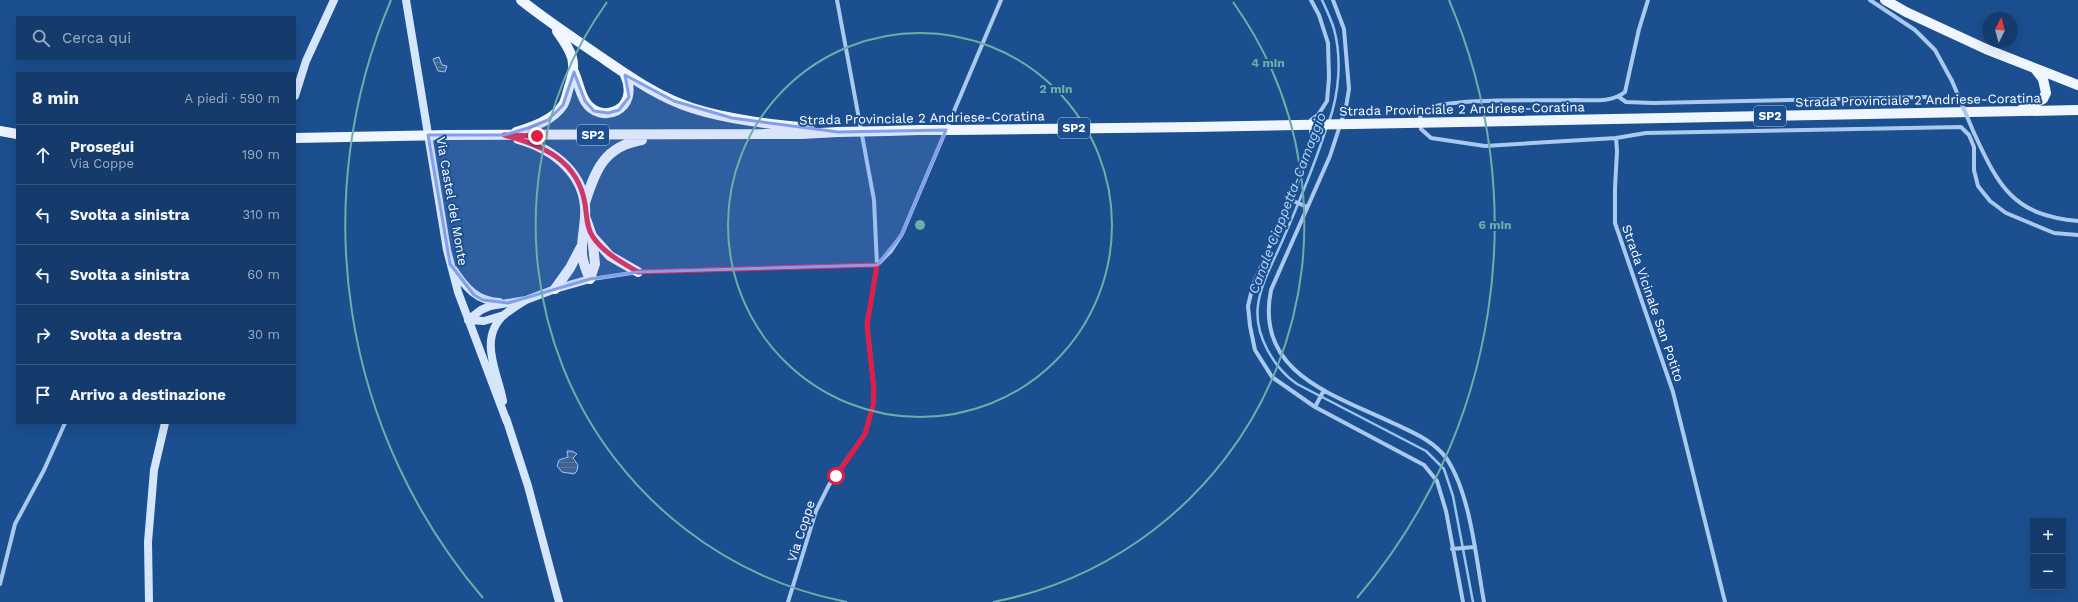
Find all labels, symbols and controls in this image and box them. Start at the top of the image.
north arrow [1982,12,2018,48]
search box [16,16,296,60]
icon: search [30,27,52,49]
text: Cerca qui [62,29,131,47]
text: 4 min [1251,56,1285,70]
text: 2 min [1040,82,1072,96]
text: 8 min [32,88,79,108]
street label: Strada Provinciale 2 Andriese-Coratina [1795,90,2042,110]
text: A piedi · 590 m [184,91,280,106]
street label: Strada Provinciale 2 Andriese-Coratina [1339,99,1586,119]
road number: SP2 [1754,106,1786,126]
street label: Strada Provinciale 2 Andriese-Coratina [799,108,1046,128]
water label: Canale Ciappetta-Camaggio [1245,110,1329,296]
road number: SP2 [1058,118,1090,138]
road number: SP2 [577,125,609,145]
route end [528,127,546,145]
street label: Via Castel del Monte [433,135,471,267]
text: Prosegui [70,138,134,156]
icon: ahead [32,144,54,166]
text: 190 m [242,147,280,162]
text: Via Coppe [70,156,134,171]
icon: left [32,204,54,226]
text: Svolta a sinistra [70,206,190,224]
text: 310 m [242,207,280,222]
centre of rings [913,218,927,232]
text: 6 min [1478,218,1512,232]
street label: Strada Vicinale San Potito [1619,223,1687,384]
icon: left [32,264,54,286]
text: Svolta a sinistra [70,266,190,284]
text: 60 m [247,267,280,282]
icon: right [32,324,54,346]
text: Svolta a destra [70,326,182,344]
text: 30 m [248,327,280,342]
icon: arrive [32,384,54,406]
text: Arrivo a destinazione [70,386,226,404]
route start [827,467,845,485]
street label: Via Coppe [784,498,818,564]
map controls [2030,518,2066,590]
button: + [2030,518,2066,554]
button: − [2030,554,2066,590]

